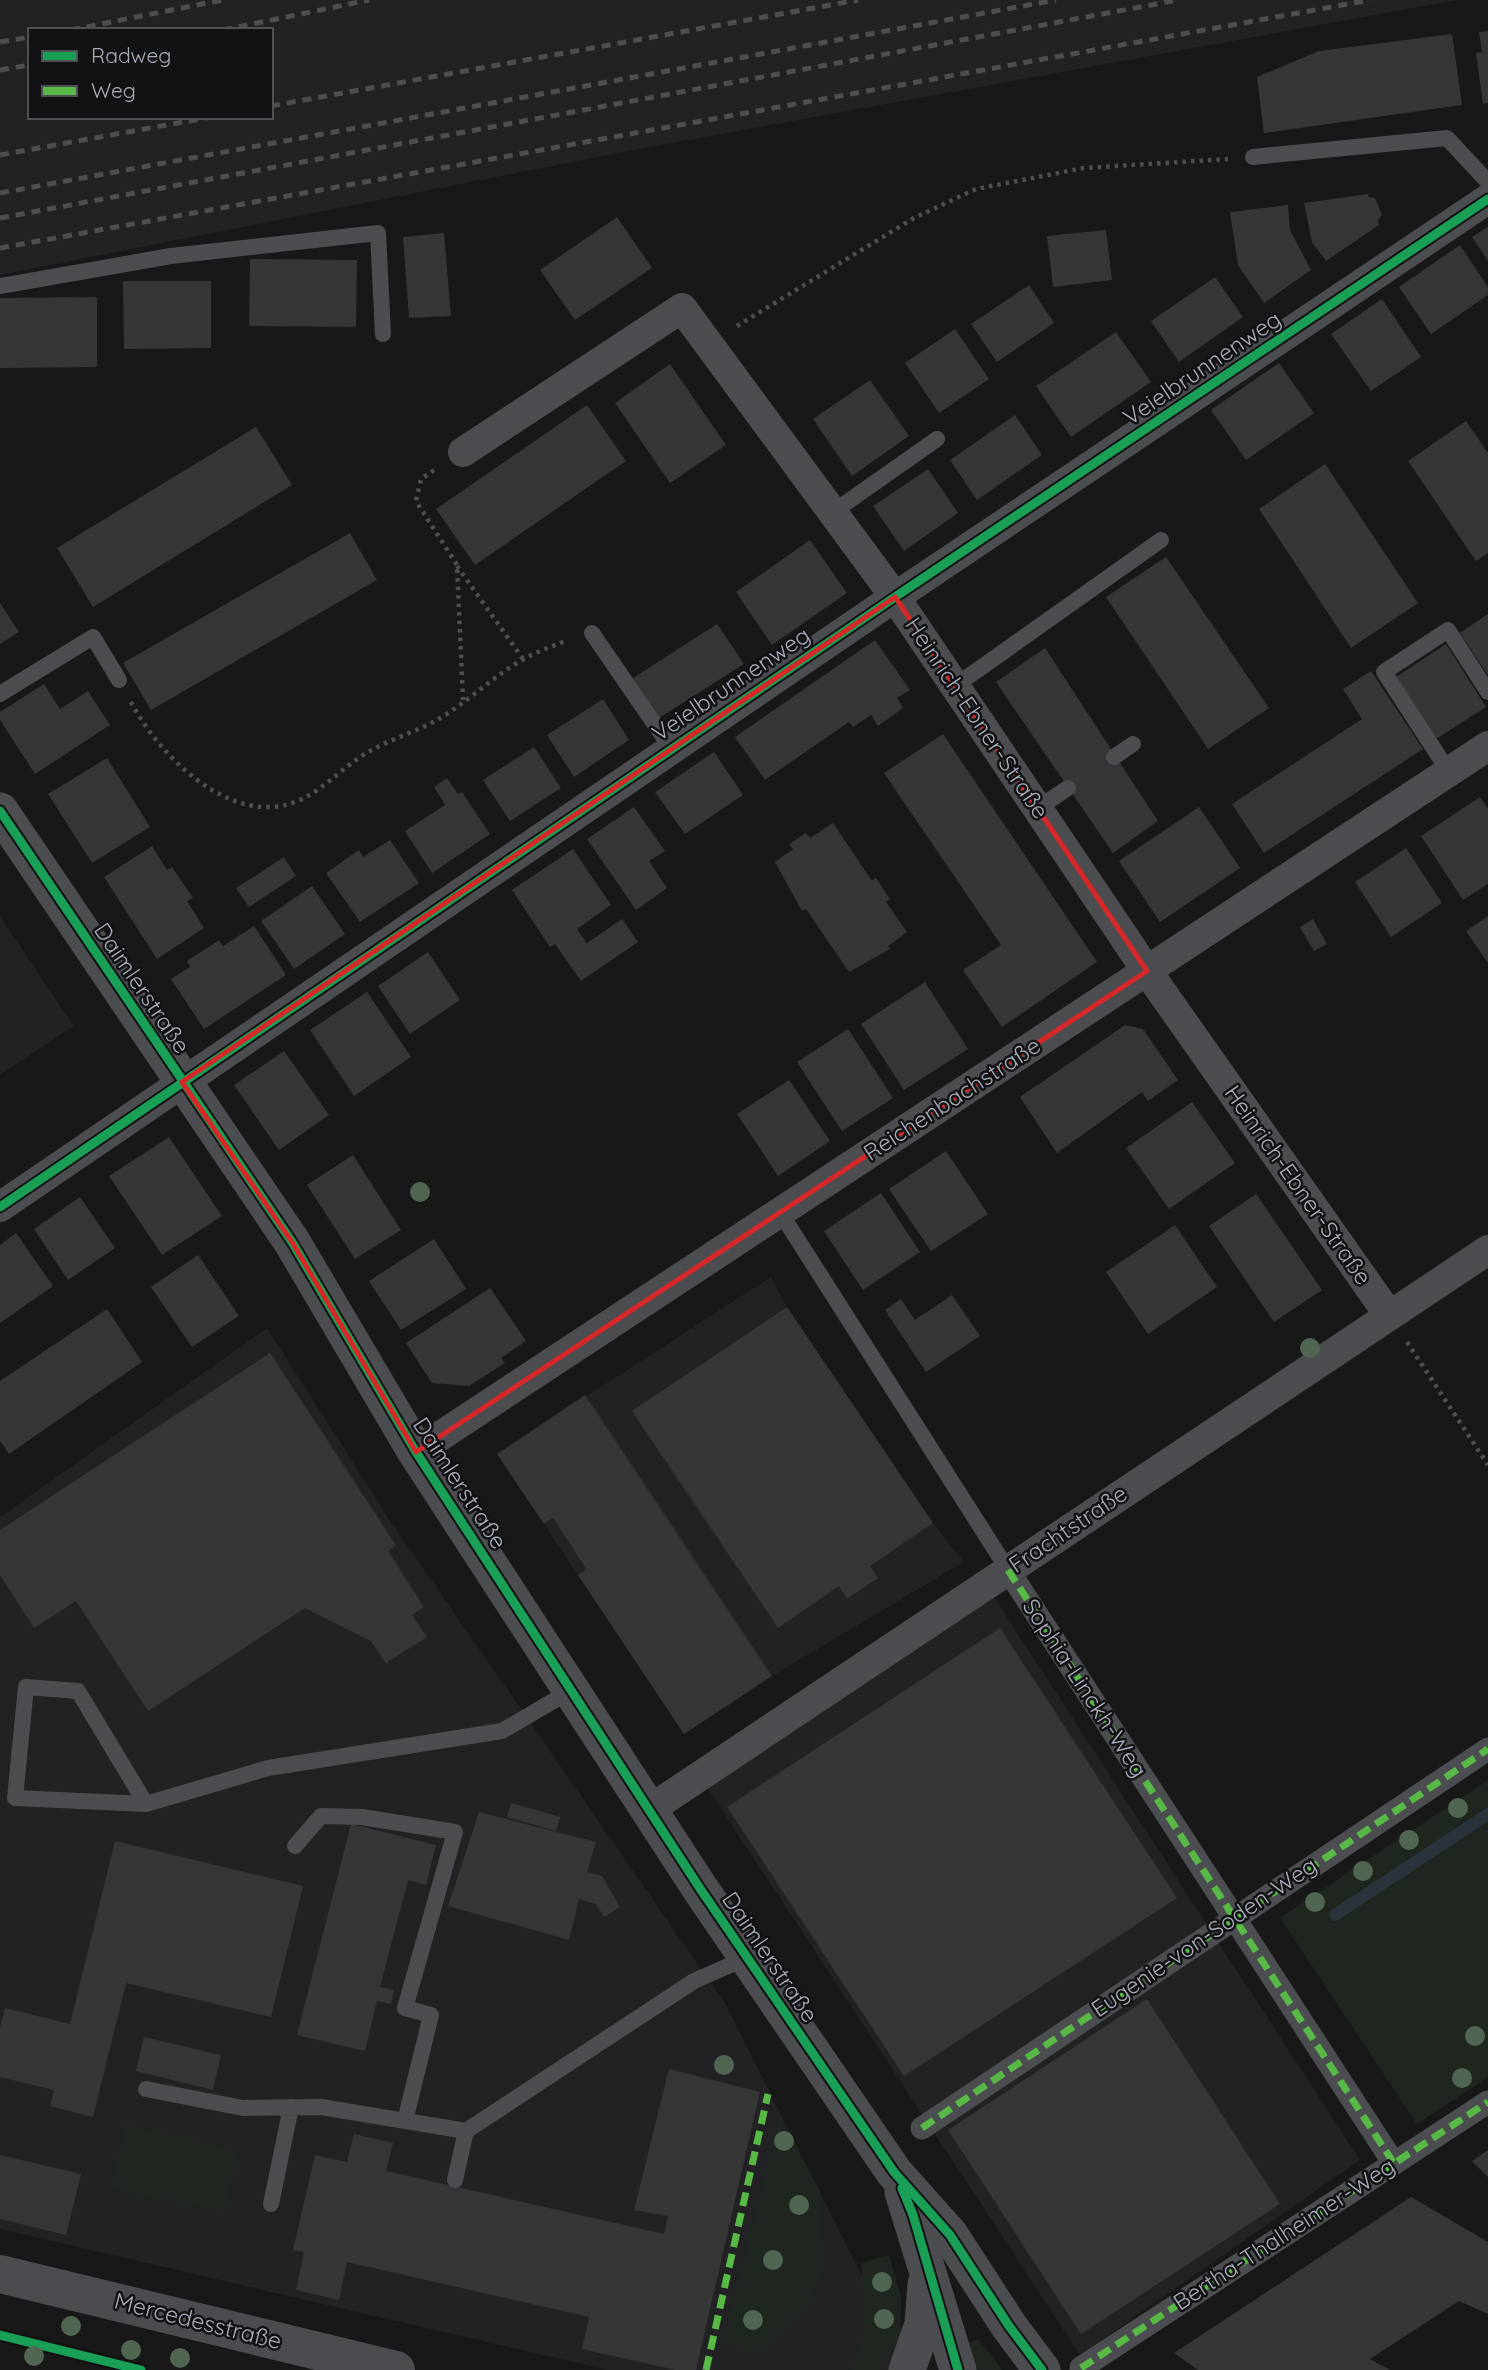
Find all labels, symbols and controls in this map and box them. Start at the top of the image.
legend [28,28,273,119]
text: Radweg [91,42,171,68]
text: Weg [91,77,136,103]
street label: Veielbrunnenweg [1117,304,1286,431]
street label: Heinrich-Ebner-Straße [899,611,1056,824]
street label: Veielbrunnenweg [646,620,815,747]
street label: Daimlerstraße [88,917,197,1059]
street label: Reichenbachstraße [858,1030,1046,1167]
street label: Heinrich-Ebner-Straße [1219,1079,1378,1290]
street label: Daimlerstraße [407,1411,514,1554]
street label: Frachtstraße [1003,1478,1132,1579]
street label: Sophia-Linckh-Weg [1017,1593,1154,1783]
street label: Eugenie-von-Soden-Weg [1085,1850,1322,2023]
street label: Daimlerstraße [716,1886,825,2028]
street label: Bertha-Thalheimer-Weg [1167,2151,1400,2316]
street label: Mercedesstraße [112,2286,285,2355]

